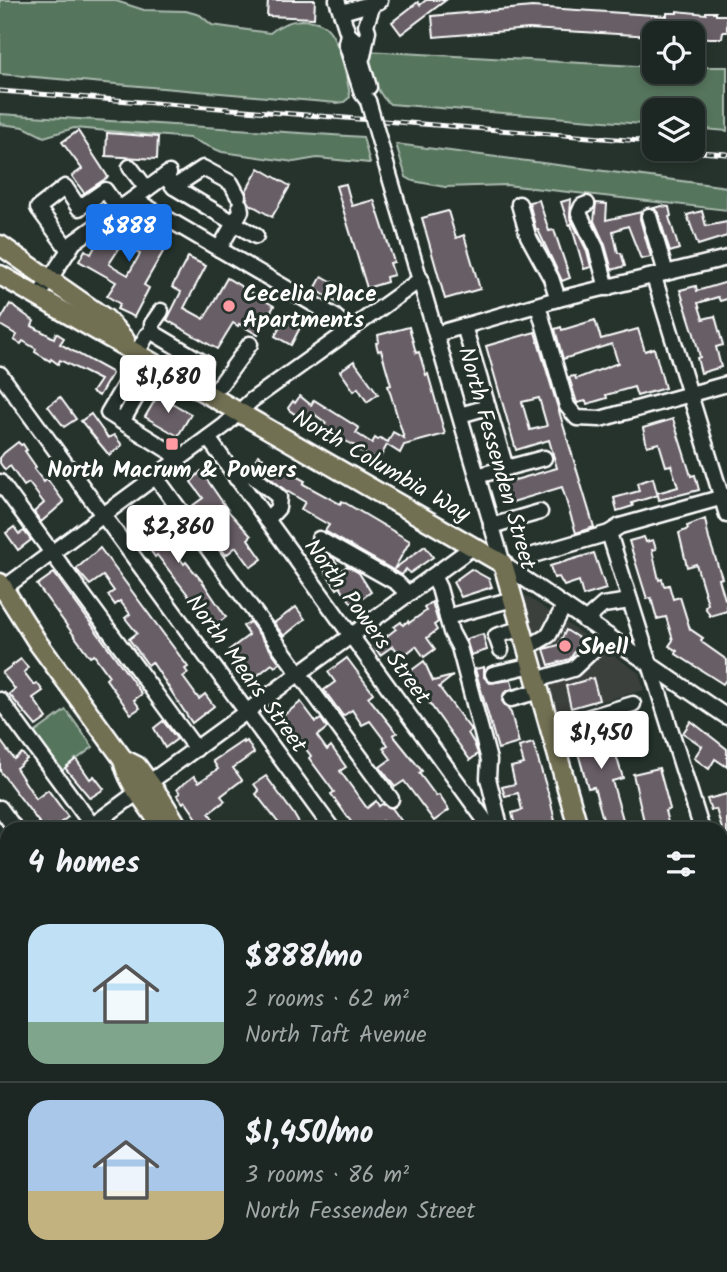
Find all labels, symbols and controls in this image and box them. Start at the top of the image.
map controls [642,21,705,161]
button: locate [642,21,705,84]
button: layers [642,98,705,161]
pin: $888 [88,204,170,264]
text: $888 [102,209,156,245]
place label: Cecelia Place Apartments [243,277,377,339]
marker: Cecelia Place Apartments [221,298,237,314]
street label: North Fessenden Street [447,343,545,575]
pin: $1,680 [111,356,225,415]
text: $1,680 [136,360,200,396]
street label: North Columbia Way [285,401,477,533]
marker: North Macrum & Powers [164,436,180,452]
place label: North Macrum & Powers [47,453,297,489]
pin: $2,860 [121,505,235,565]
text: $2,860 [143,510,213,546]
street label: North Powers Street [294,532,440,714]
street label: North Mears Street [175,587,316,762]
place label: Shell [579,630,629,666]
marker: Shell [557,638,573,654]
pin: $1,450 [544,712,658,771]
text: $1,450 [570,716,632,752]
text: 4 homes [28,840,140,888]
icon: filters [662,845,700,883]
text: $888/mo [245,934,363,982]
icon: home [84,952,168,1036]
text: 2 rooms · 62 m² [245,982,409,1018]
text: North Taft Avenue [245,1018,427,1054]
text: $1,450/mo [245,1110,373,1158]
icon: home [84,1128,168,1212]
text: 3 rooms · 86 m² [245,1158,409,1194]
text: North Fessenden Street [245,1194,475,1230]

